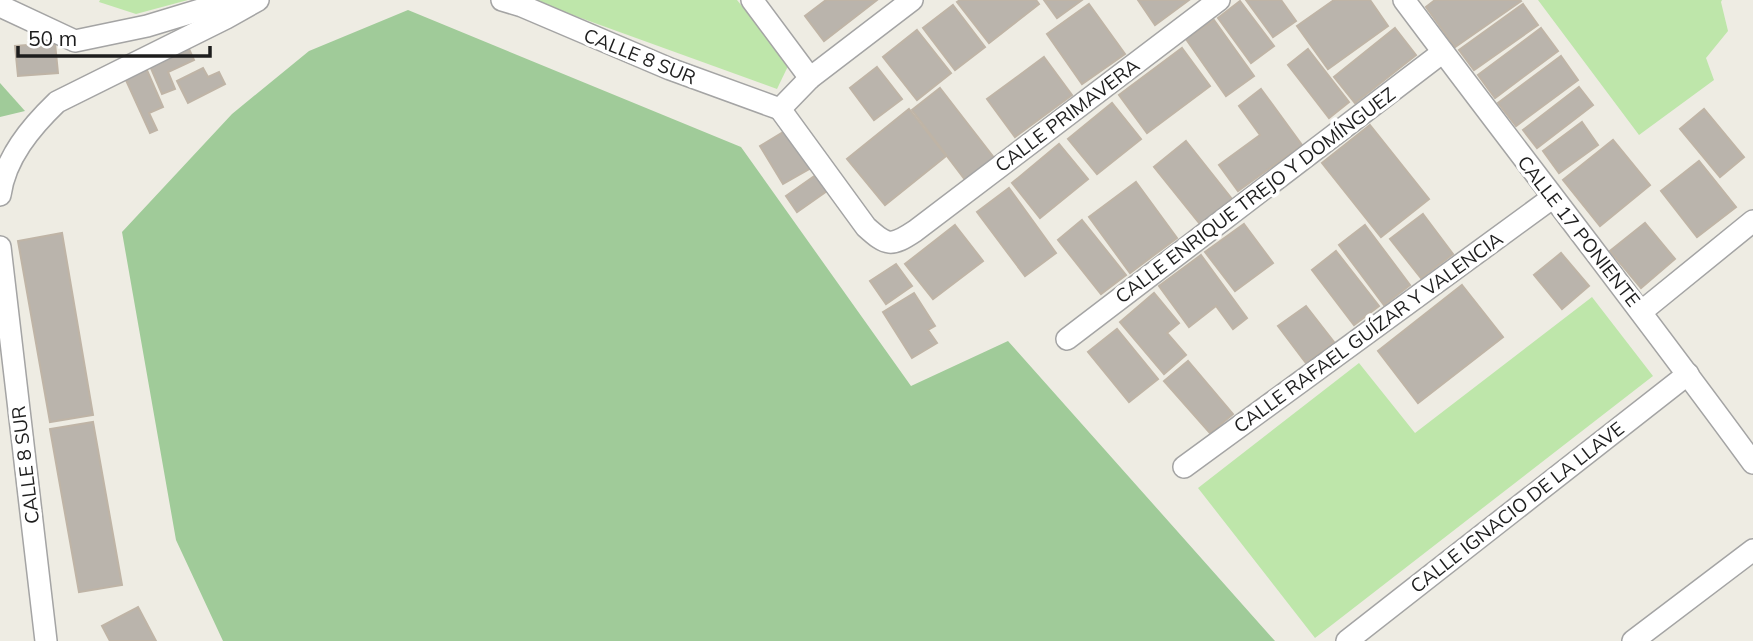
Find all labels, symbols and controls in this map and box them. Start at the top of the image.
scale bar [18,14,210,58]
street label: CALLE 8 SUR [580,23,700,89]
text: 50 m [28,25,77,51]
street label: CALLE PRIMAVERA [990,53,1144,177]
street label: CALLE ENRIQUE TREJO Y DOMÍNGUEZ [1110,82,1400,308]
street label: CALLE 17 PONIENTE [1513,151,1645,311]
street label: CALLE RAFAEL GUÍZAR Y VALENCIA [1229,226,1507,438]
street label: CALLE 8 SUR [6,405,44,525]
street label: CALLE IGNACIO DE LA LLAVE [1405,416,1629,598]

